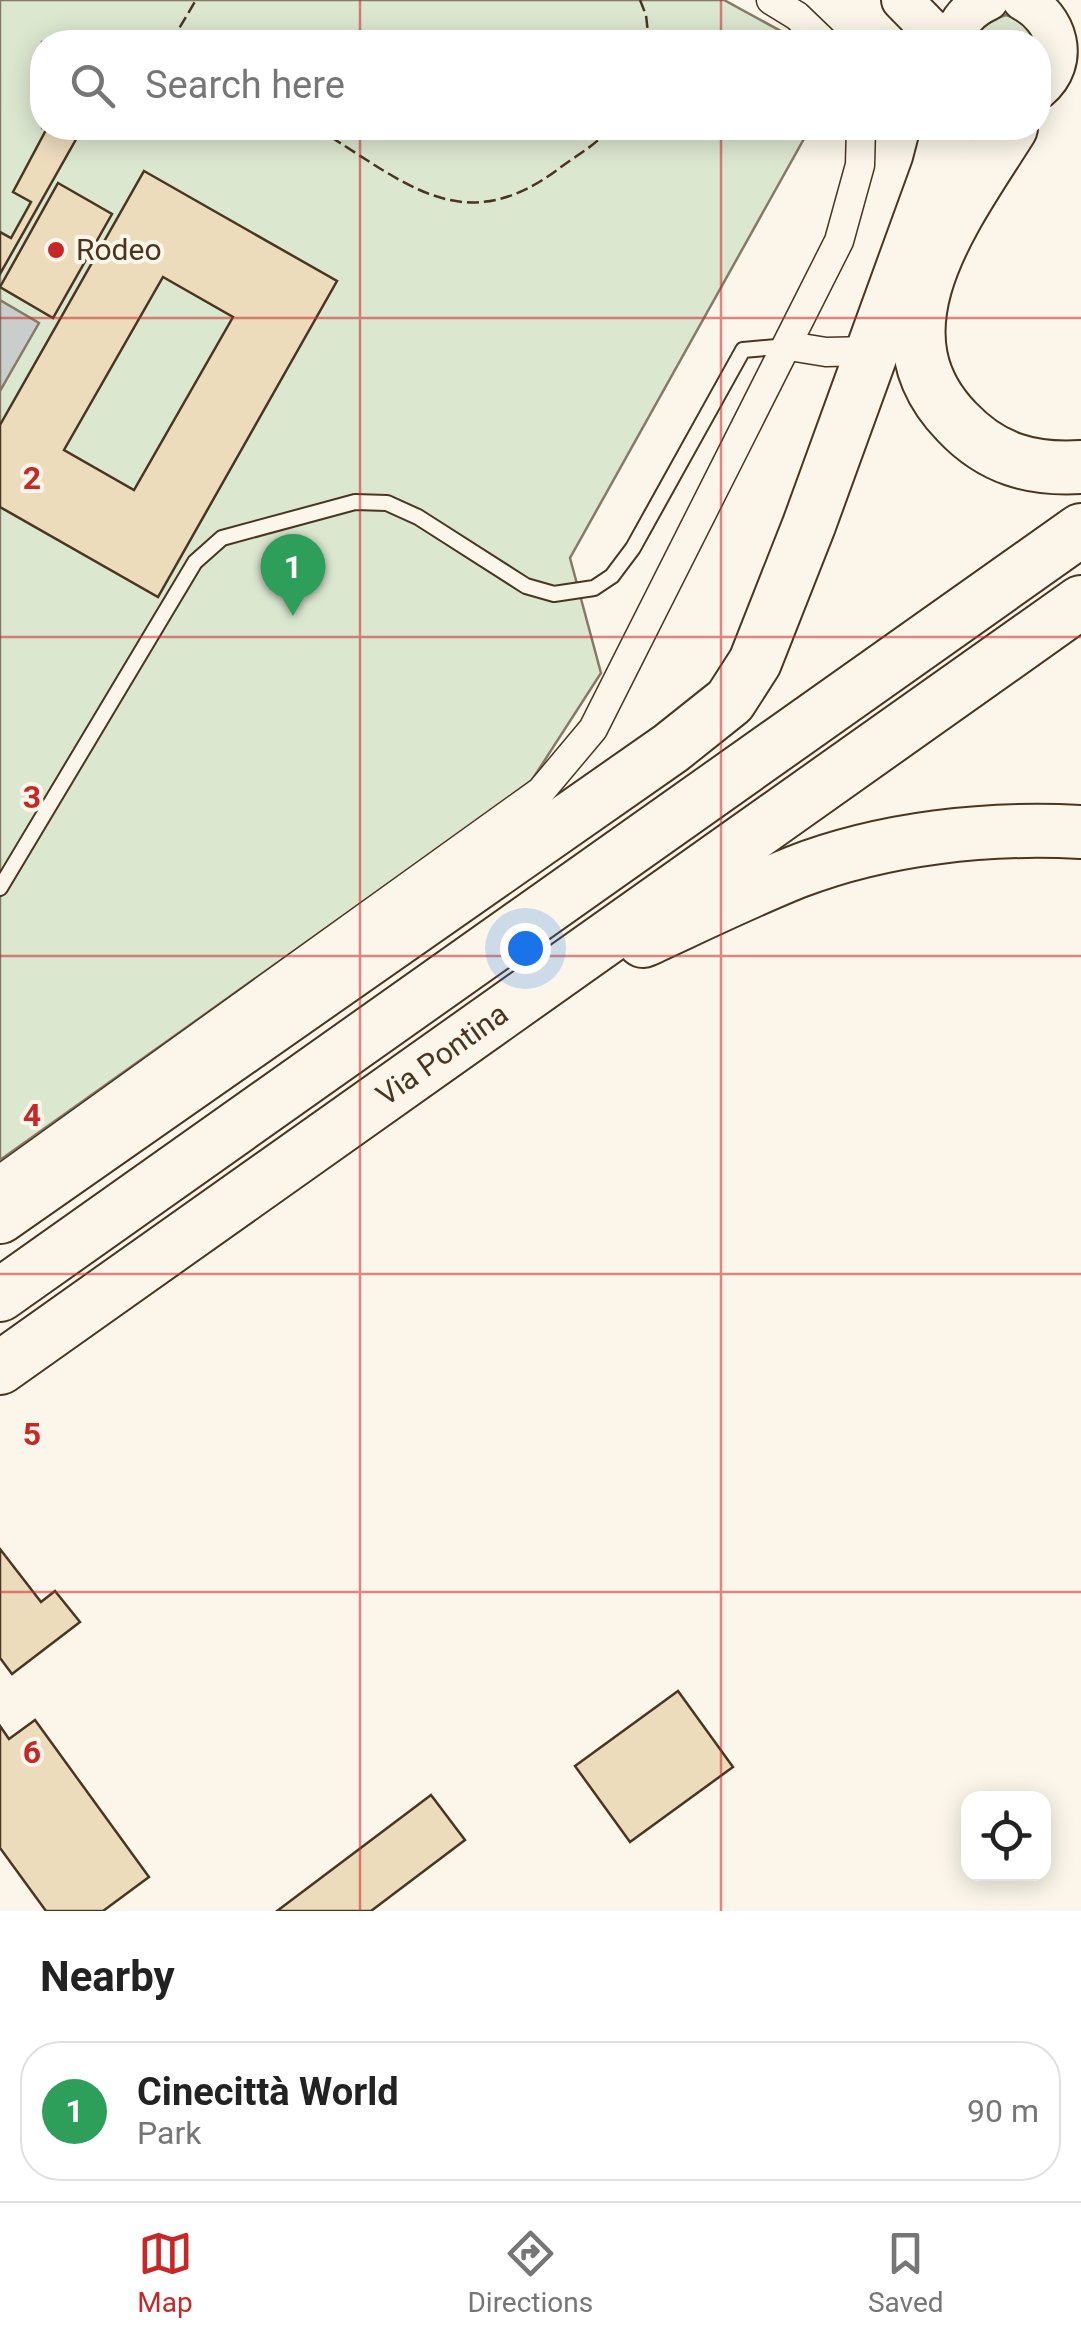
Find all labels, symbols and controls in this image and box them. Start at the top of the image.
search box [30,30,1051,140]
icon: search [65,58,120,113]
text: Search here [145,63,345,107]
place label: Rodeo [76,232,162,267]
marker: Rodeo [45,239,67,261]
text: 2 [23,459,41,497]
pin: 1 [260,534,326,616]
text: 3 [23,778,41,816]
your location [500,923,551,974]
street label: Via Pontina [370,996,514,1113]
text: 4 [23,1096,41,1134]
text: 5 [23,1415,41,1453]
text: 6 [23,1733,41,1771]
map controls [961,1791,1051,1881]
button: locate [961,1791,1051,1881]
text: Nearby [40,1952,175,2001]
text: Cinecittà World [137,2070,399,2114]
text: 1 [65,2092,84,2130]
text: 90 m [967,2092,1039,2130]
text: Park [137,2114,201,2152]
tab: Map [137,2226,193,2319]
tab: Directions [467,2226,593,2319]
tab: Saved [868,2226,944,2319]

